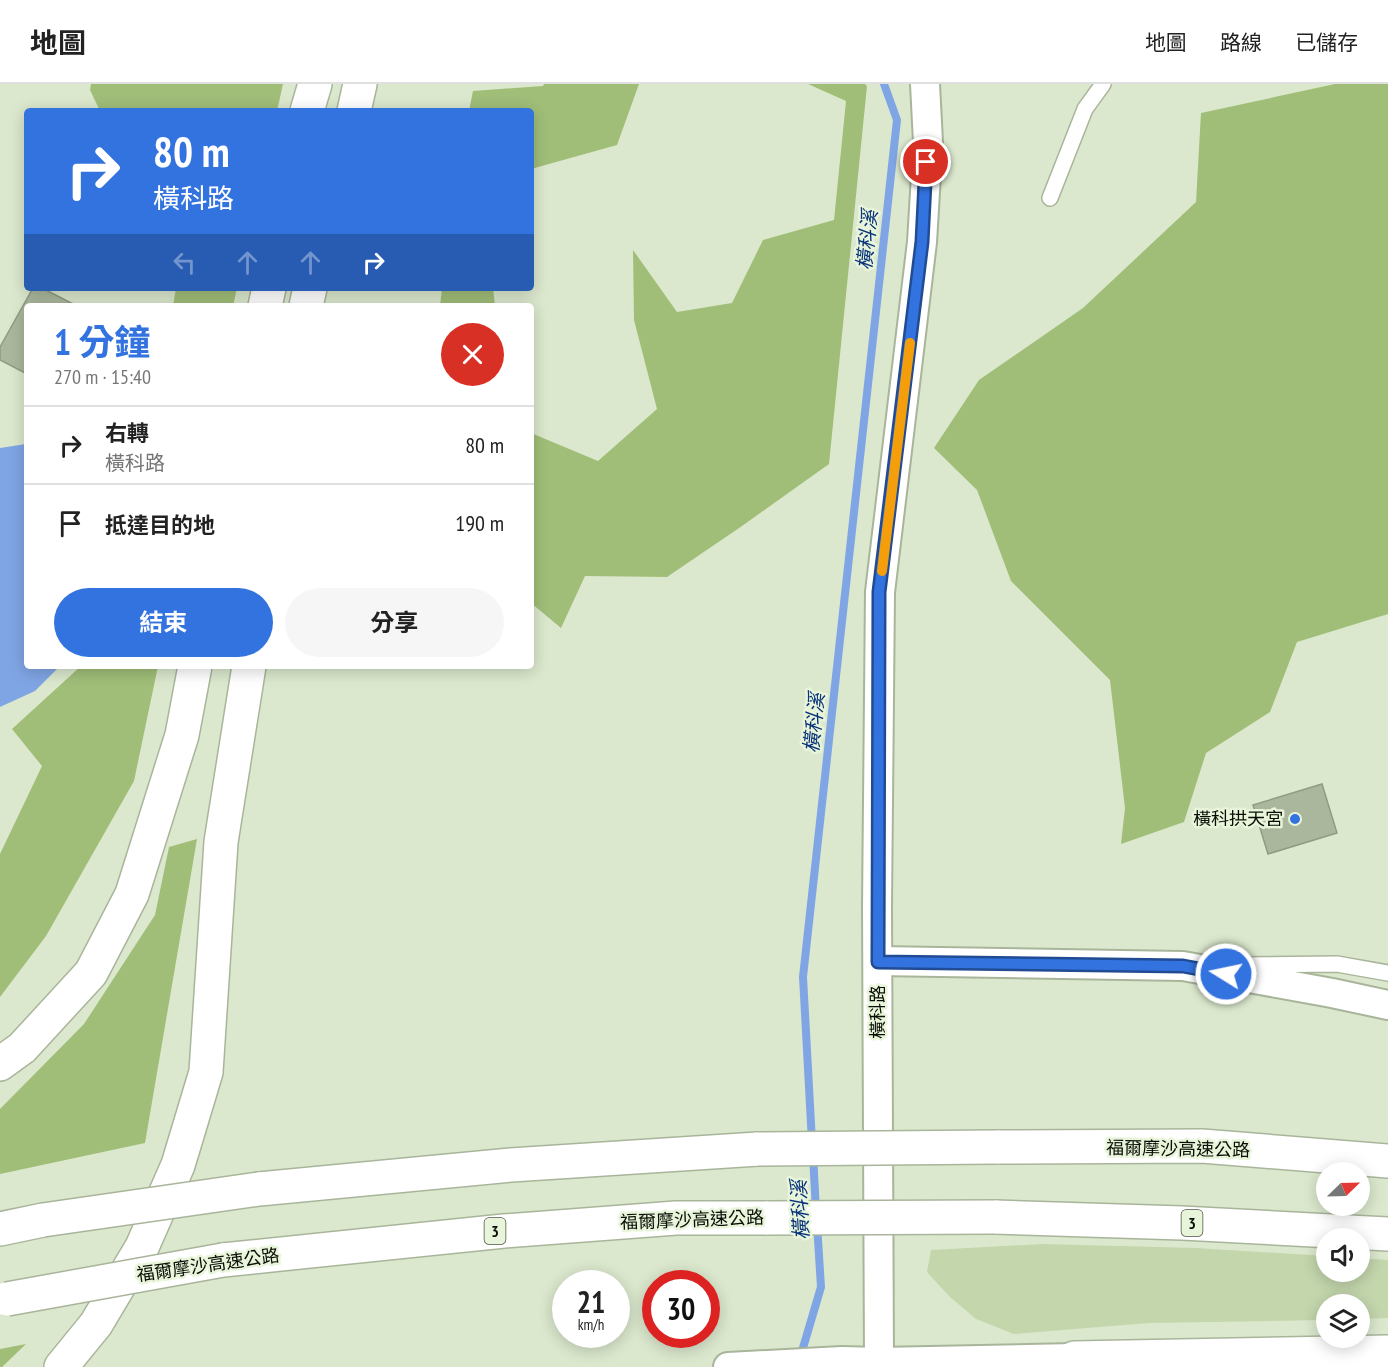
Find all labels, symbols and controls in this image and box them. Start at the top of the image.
text: 地圖 [30,24,86,61]
text: 地圖 [1145,29,1187,56]
text: 路線 [1220,29,1262,56]
text: 已儲存 [1295,29,1358,56]
text: 80 m [153,124,230,179]
icon: right [54,132,132,210]
pin [900,136,951,187]
icon: arrive [909,145,942,178]
text: 橫科路 [153,181,234,215]
water label: 橫科溪 [851,206,883,271]
icon: left [168,246,201,279]
icon: ahead [231,246,264,279]
icon: ahead [294,246,327,279]
icon: right [357,246,390,279]
text: 1 分鐘 [54,318,151,365]
button: close [441,323,504,386]
text: 270 m · 15:40 [54,364,151,390]
text: 右轉 [105,419,149,447]
icon: right [54,429,87,462]
text: 80 m [465,431,504,459]
text: 橫科路 [105,450,165,476]
icon: arrive [54,507,87,540]
text: 190 m [455,509,504,537]
text: 抵達目的地 [105,511,215,539]
button: 結束 [54,588,273,657]
button: 分享 [285,588,504,657]
water label: 橫科溪 [798,689,830,754]
place label: 橫科拱天宮 [1193,807,1283,830]
marker: 橫科拱天宮 [1288,812,1302,826]
position arrow [1194,942,1258,1006]
street label: 橫科路 [866,985,889,1039]
street label: 福爾摩沙高速公路 [1106,1136,1250,1161]
north arrow [1316,1162,1370,1216]
map controls [1316,1162,1370,1348]
water label: 橫科溪 [785,1176,815,1241]
street label: 福爾摩沙高速公路 [620,1205,764,1234]
road number: 3 [1182,1210,1202,1236]
road number: 3 [484,1218,506,1244]
button: sound [1316,1228,1370,1282]
street label: 福爾摩沙高速公路 [135,1243,281,1286]
speed limit sign: 30 [642,1270,720,1348]
text: 21 [577,1282,605,1321]
button: layers [1316,1294,1370,1348]
text: km/h [578,1315,604,1334]

